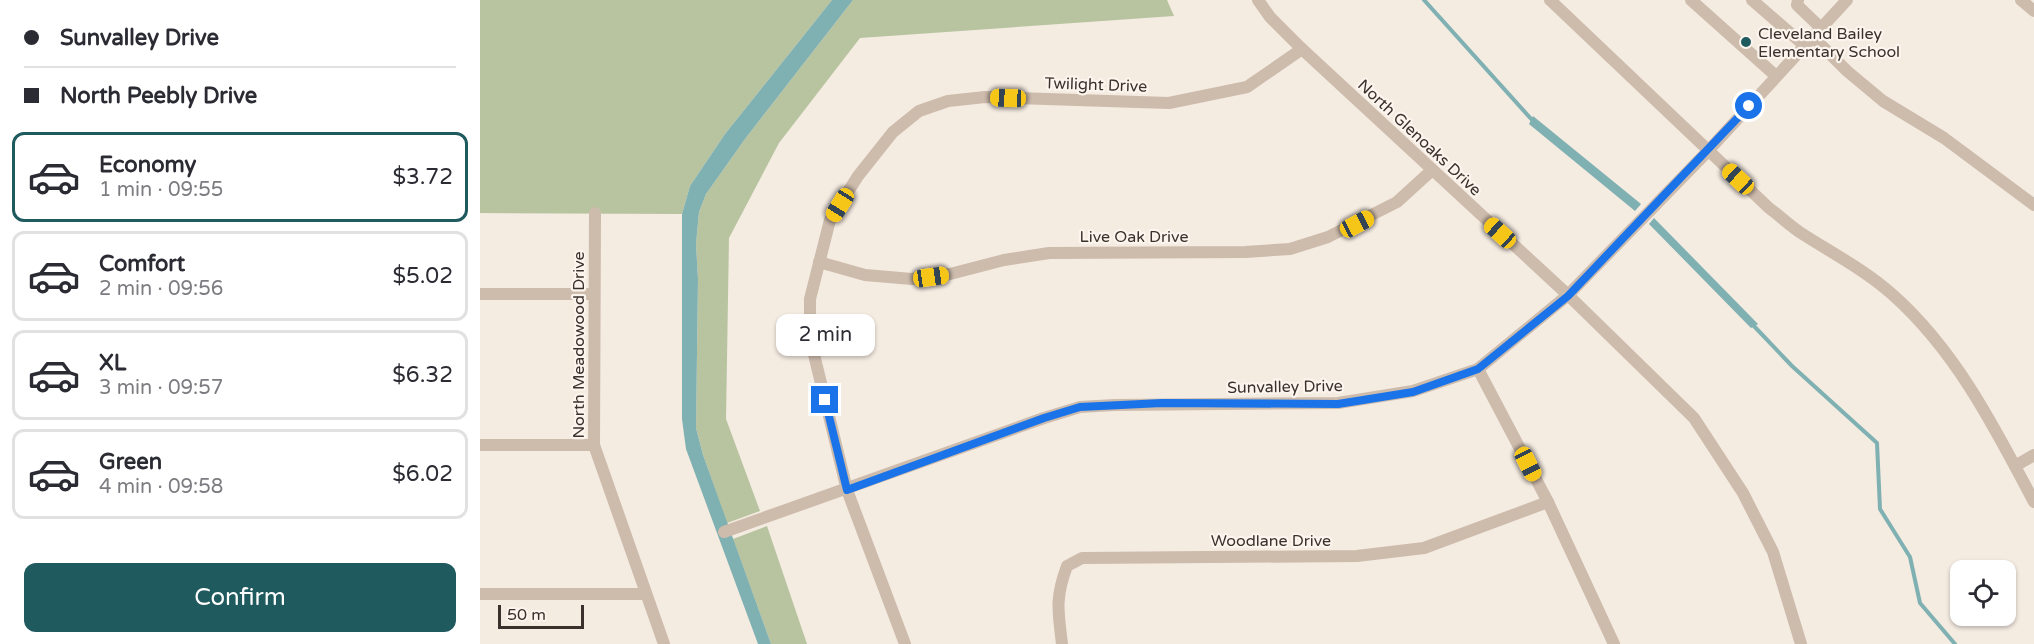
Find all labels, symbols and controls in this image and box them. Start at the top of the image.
place label: Cleveland Bailey Elementary School [1758,24,1900,62]
text: Sunvalley Drive [60,25,219,51]
marker: Cleveland Bailey Elementary School [1739,35,1753,49]
street label: Twilight Drive [1044,73,1148,97]
street label: North Glenoaks Drive [1353,75,1485,200]
text: North Peebly Drive [60,83,257,109]
car [990,88,1026,108]
route start [1735,92,1762,119]
icon: car [27,150,81,204]
text: Economy [99,152,196,178]
car [1719,160,1757,198]
text: $3.72 [392,164,453,190]
text: 1 min · 09:55 [99,178,223,202]
car [823,185,857,225]
car [1337,208,1377,240]
car [1481,214,1519,252]
street label: Live Oak Drive [1080,227,1188,247]
icon: car [27,249,81,303]
text: Comfort [99,251,185,277]
street label: North Meadowood Drive [569,251,589,439]
text: $5.02 [392,263,453,289]
car [912,266,950,288]
text: 2 min · 09:56 [99,277,223,301]
callout: 2 min [776,313,874,355]
text: 2 min [799,323,852,347]
icon: car [27,348,81,402]
text: XL [99,350,126,376]
text: $6.32 [392,362,453,388]
text: 3 min · 09:57 [99,376,223,400]
street label: Sunvalley Drive [1227,376,1343,398]
route end [811,386,838,413]
car [1512,444,1544,484]
icon: car [27,447,81,501]
text: Green [99,449,162,475]
text: $6.02 [392,461,453,487]
text: 4 min · 09:58 [99,475,223,499]
street label: Woodlane Drive [1211,531,1331,551]
map controls [1950,560,2016,626]
button: locate [1950,560,2016,626]
button: Confirm [24,563,456,632]
scale bar [498,602,584,630]
text: 50 m [507,605,546,625]

